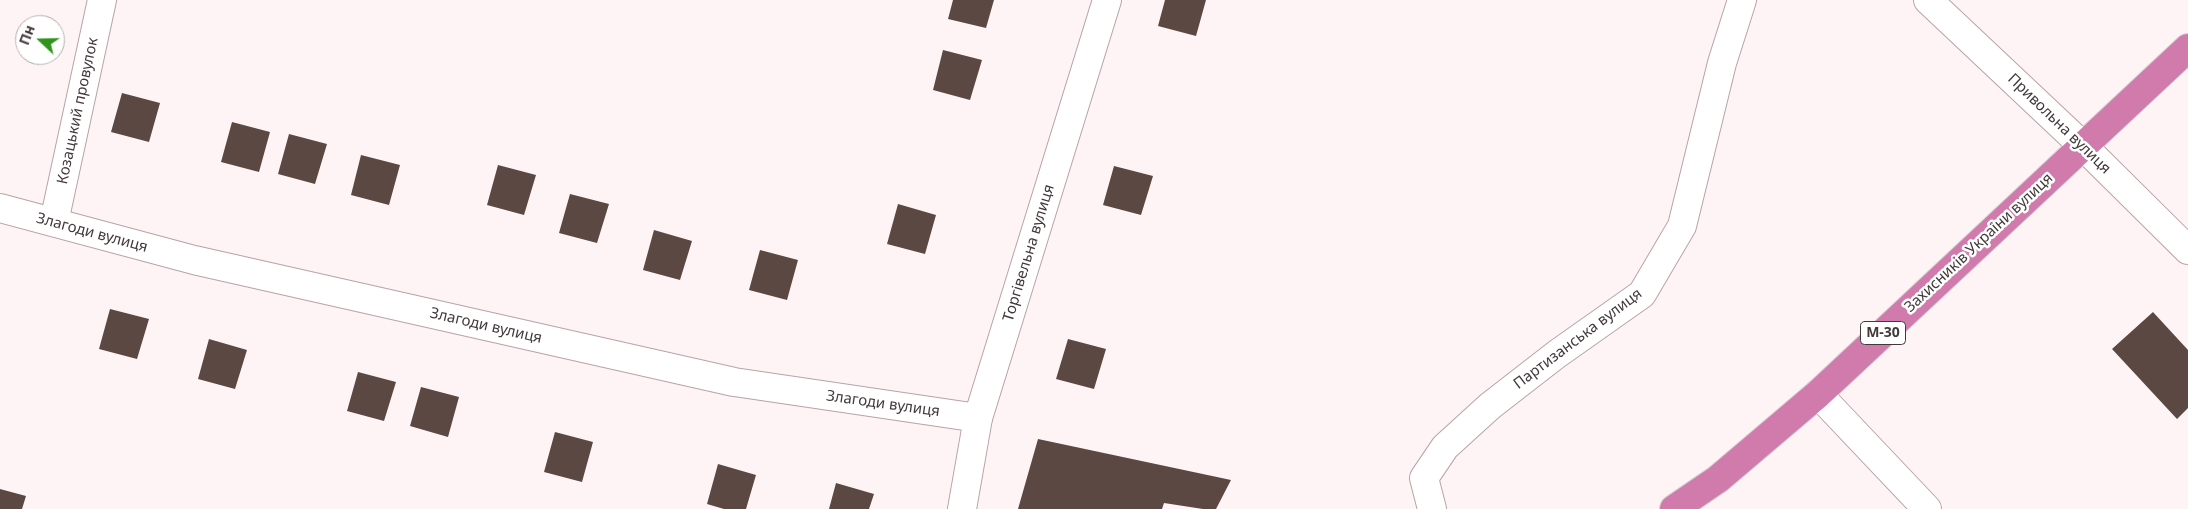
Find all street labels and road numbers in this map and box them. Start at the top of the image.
street label: Козацький провулок [54,36,102,186]
street label: Привольна вулиця [2004,70,2114,178]
street label: Захисників України вулиця [1901,170,2057,316]
street label: Торгівельна вулиця [1000,182,1058,324]
street label: Злагоди вулиця [34,209,150,257]
street label: Партизанська вулиця [1510,285,1646,393]
street label: Злагоди вулиця [428,304,544,348]
road number: М-30 [1860,322,1906,344]
street label: Злагоди вулиця [825,387,941,421]

